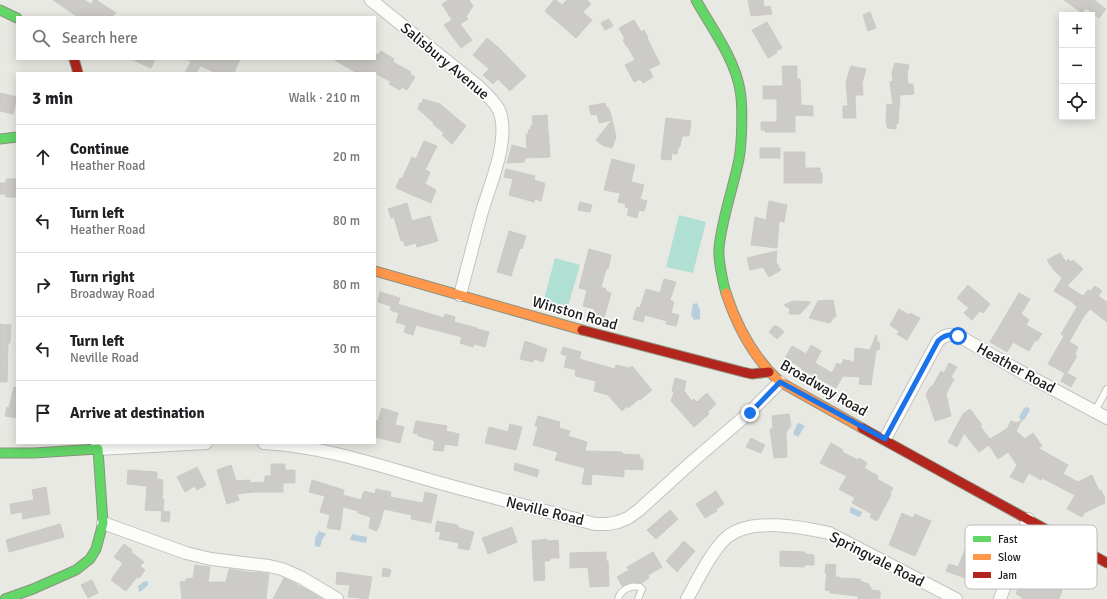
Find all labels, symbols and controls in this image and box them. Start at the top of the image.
map controls [1059,12,1095,120]
button: + [1059,12,1095,48]
search box [16,16,376,60]
street label: Salisbury Avenue [397,19,493,103]
icon: search [30,27,52,49]
text: Search here [62,29,138,47]
button: − [1059,48,1095,84]
button: locate [1059,84,1095,120]
text: 3 min [32,88,73,109]
text: Walk · 210 m [289,90,360,106]
text: Continue [70,140,129,158]
icon: ahead [32,146,54,168]
text: 20 m [333,149,360,165]
text: Heather Road [70,158,145,174]
text: Turn left [70,204,124,222]
icon: left [32,210,54,232]
text: 80 m [333,213,360,229]
text: Heather Road [70,222,145,238]
text: Turn right [70,268,135,286]
icon: right [32,274,54,296]
text: 80 m [333,277,360,293]
text: Broadway Road [70,286,155,302]
street label: Winston Road [530,292,620,334]
route start [949,327,967,345]
text: Turn left [70,332,124,350]
icon: left [32,338,54,360]
street label: Heather Road [974,339,1058,397]
text: 30 m [333,341,360,357]
text: Neville Road [70,350,139,366]
street label: Broadway Road [777,356,871,420]
icon: arrive [32,402,54,424]
text: Arrive at destination [70,404,205,422]
route end [741,404,759,422]
street label: Neville Road [504,493,586,529]
legend [965,525,1097,589]
street label: Springvale Road [827,527,927,591]
text: Fast [998,533,1018,546]
text: Slow [998,551,1021,564]
text: Jam [998,569,1017,582]

